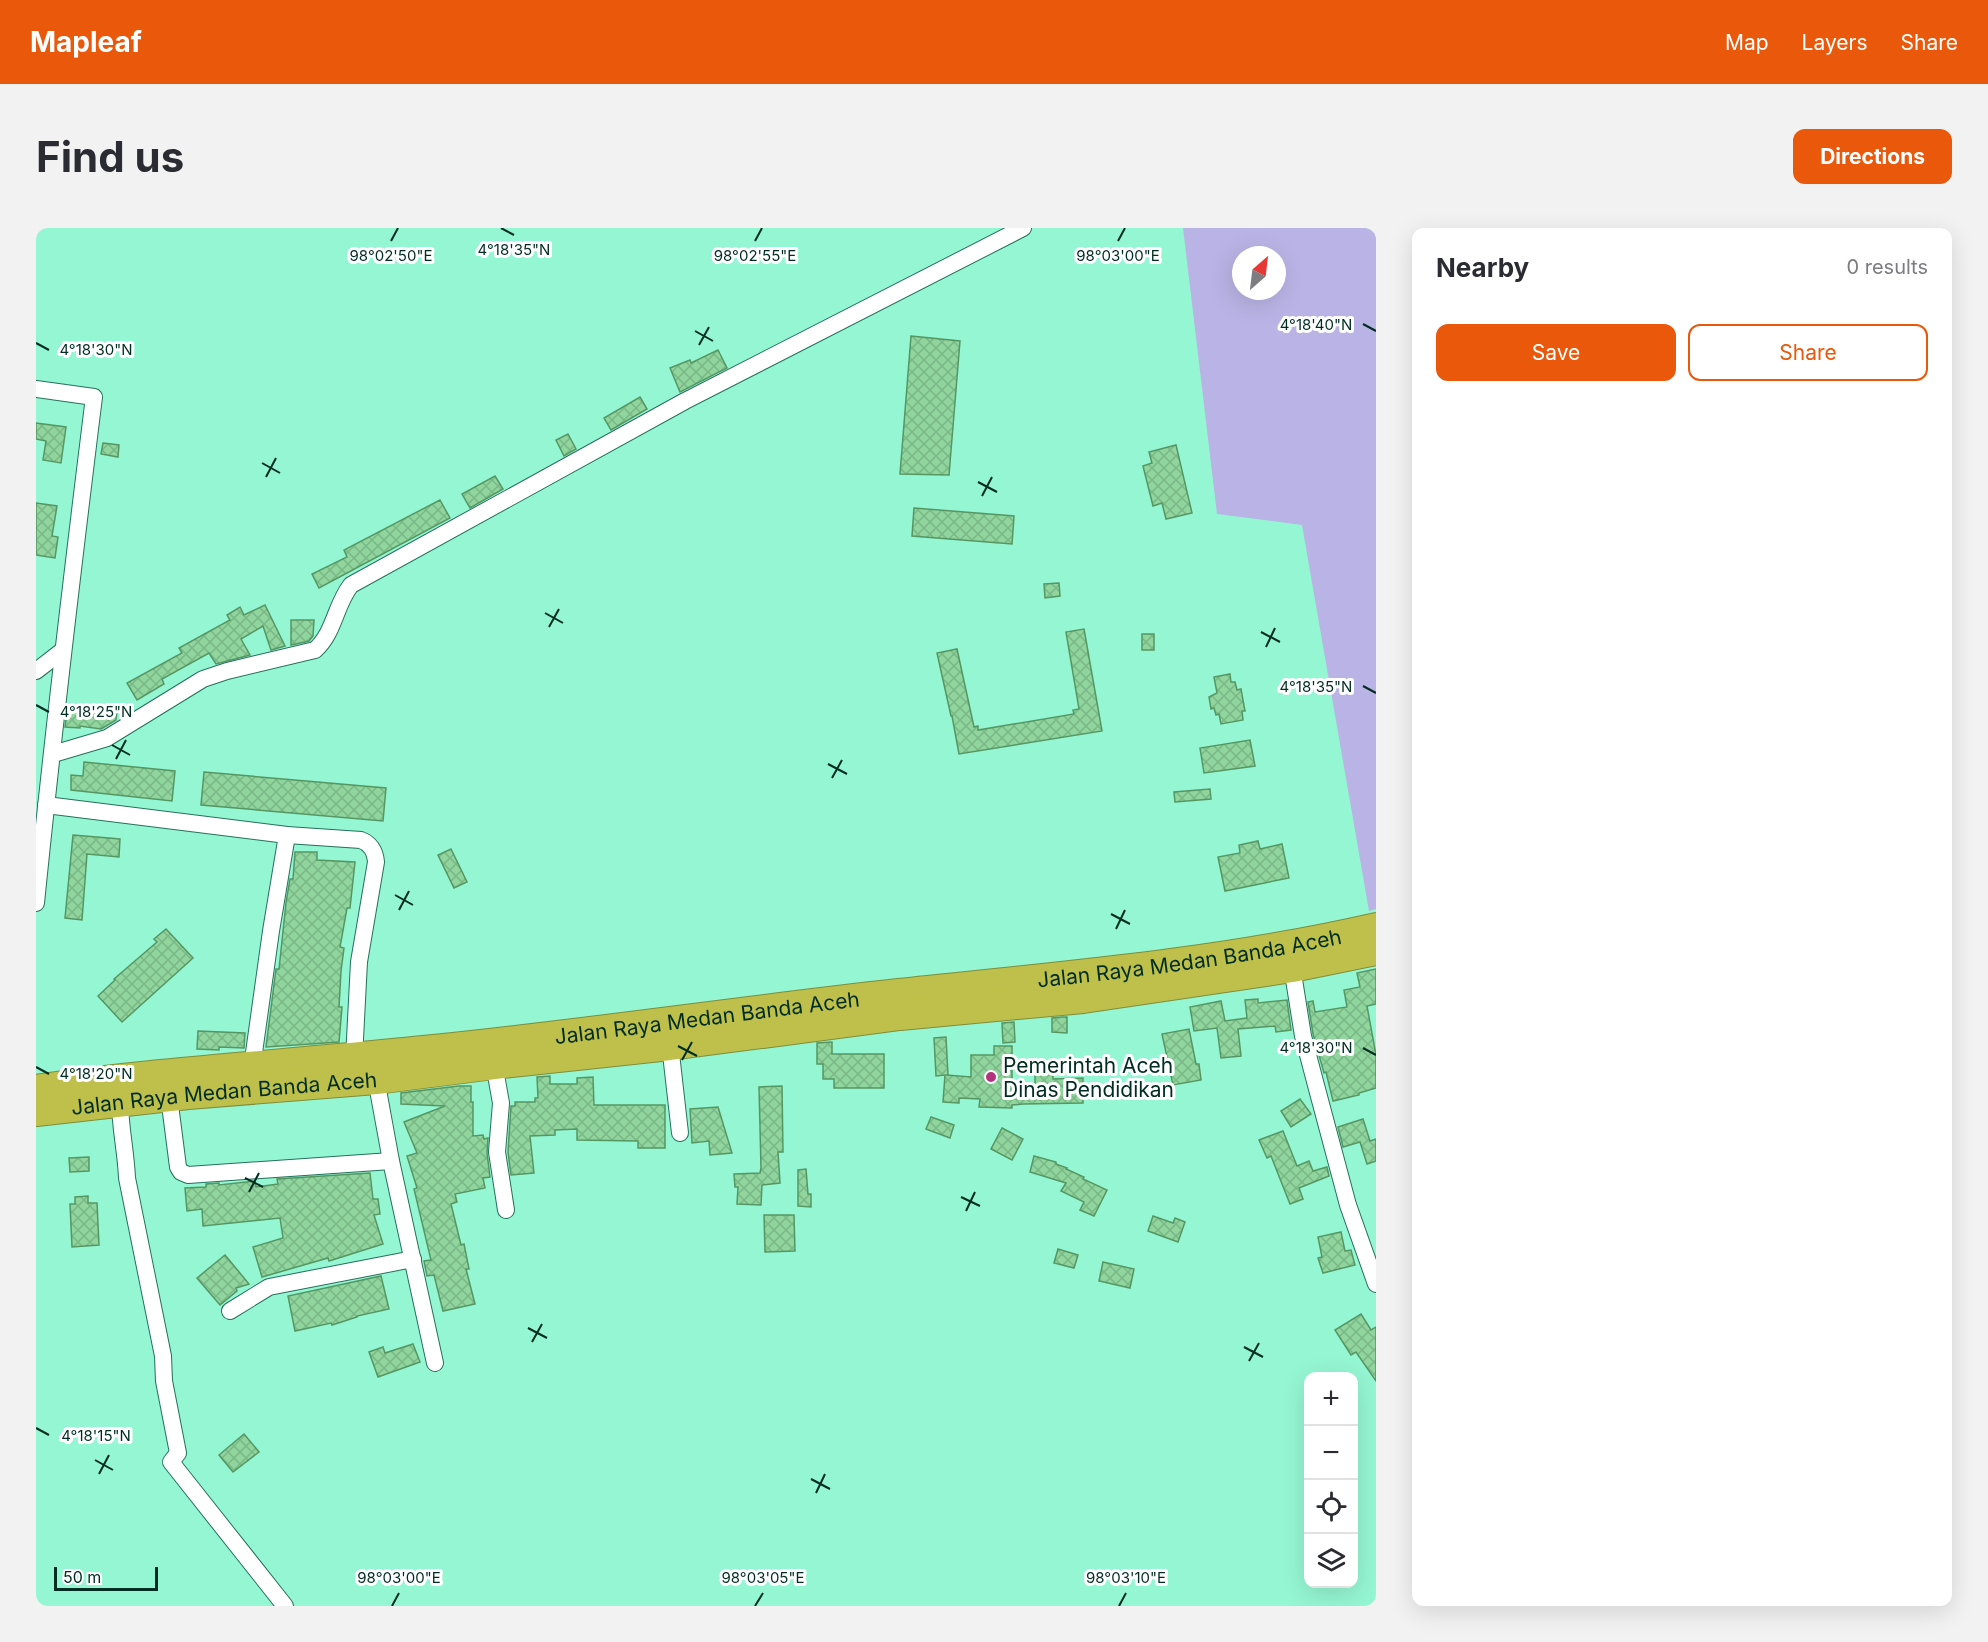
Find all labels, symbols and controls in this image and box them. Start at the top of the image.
text: Mapleaf [30,25,142,59]
text: Map [1725,30,1769,55]
text: Layers [1802,30,1868,55]
text: Share [1901,30,1958,55]
button: Directions [1793,129,1952,184]
text: Find us [36,131,184,182]
text: 4°18'35"N [478,240,550,259]
text: 98°02'50"E [350,246,432,265]
text: 98°02'55"E [714,246,796,265]
text: 98°03'00"E [1076,246,1160,265]
north arrow [1232,246,1286,300]
text: Nearby [1436,252,1529,283]
text: 0 results [1846,255,1928,279]
text: 4°18'40"N [1280,315,1352,334]
button: Save [1436,324,1676,381]
button: Share [1688,324,1928,381]
text: 4°18'30"N [59,340,133,359]
text: 4°18'35"N [1280,677,1352,696]
text: 4°18'25"N [60,702,132,721]
street label: Jalan Raya Medan Banda Aceh [1036,923,1344,992]
street label: Jalan Raya Medan Banda Aceh [553,986,861,1049]
text: 4°18'30"N [1279,1038,1353,1057]
place label: Pemerintah Aceh Dinas Pendidikan [1003,1053,1174,1102]
text: 4°18'20"N [59,1064,133,1083]
street label: Jalan Raya Medan Banda Aceh [70,1066,378,1119]
marker: Pemerintah Aceh Dinas Pendidikan [984,1070,998,1084]
map controls [1304,1372,1358,1588]
button: + [1304,1372,1358,1426]
text: 4°18'15"N [61,1426,131,1445]
button: − [1304,1426,1358,1480]
button: locate [1304,1480,1358,1534]
button: layers [1304,1534,1358,1588]
scale bar [54,1564,158,1592]
text: 50 m [63,1567,101,1587]
text: 98°03'00"E [357,1568,441,1587]
text: 98°03'05"E [721,1568,805,1587]
text: 98°03'10"E [1086,1568,1166,1587]

